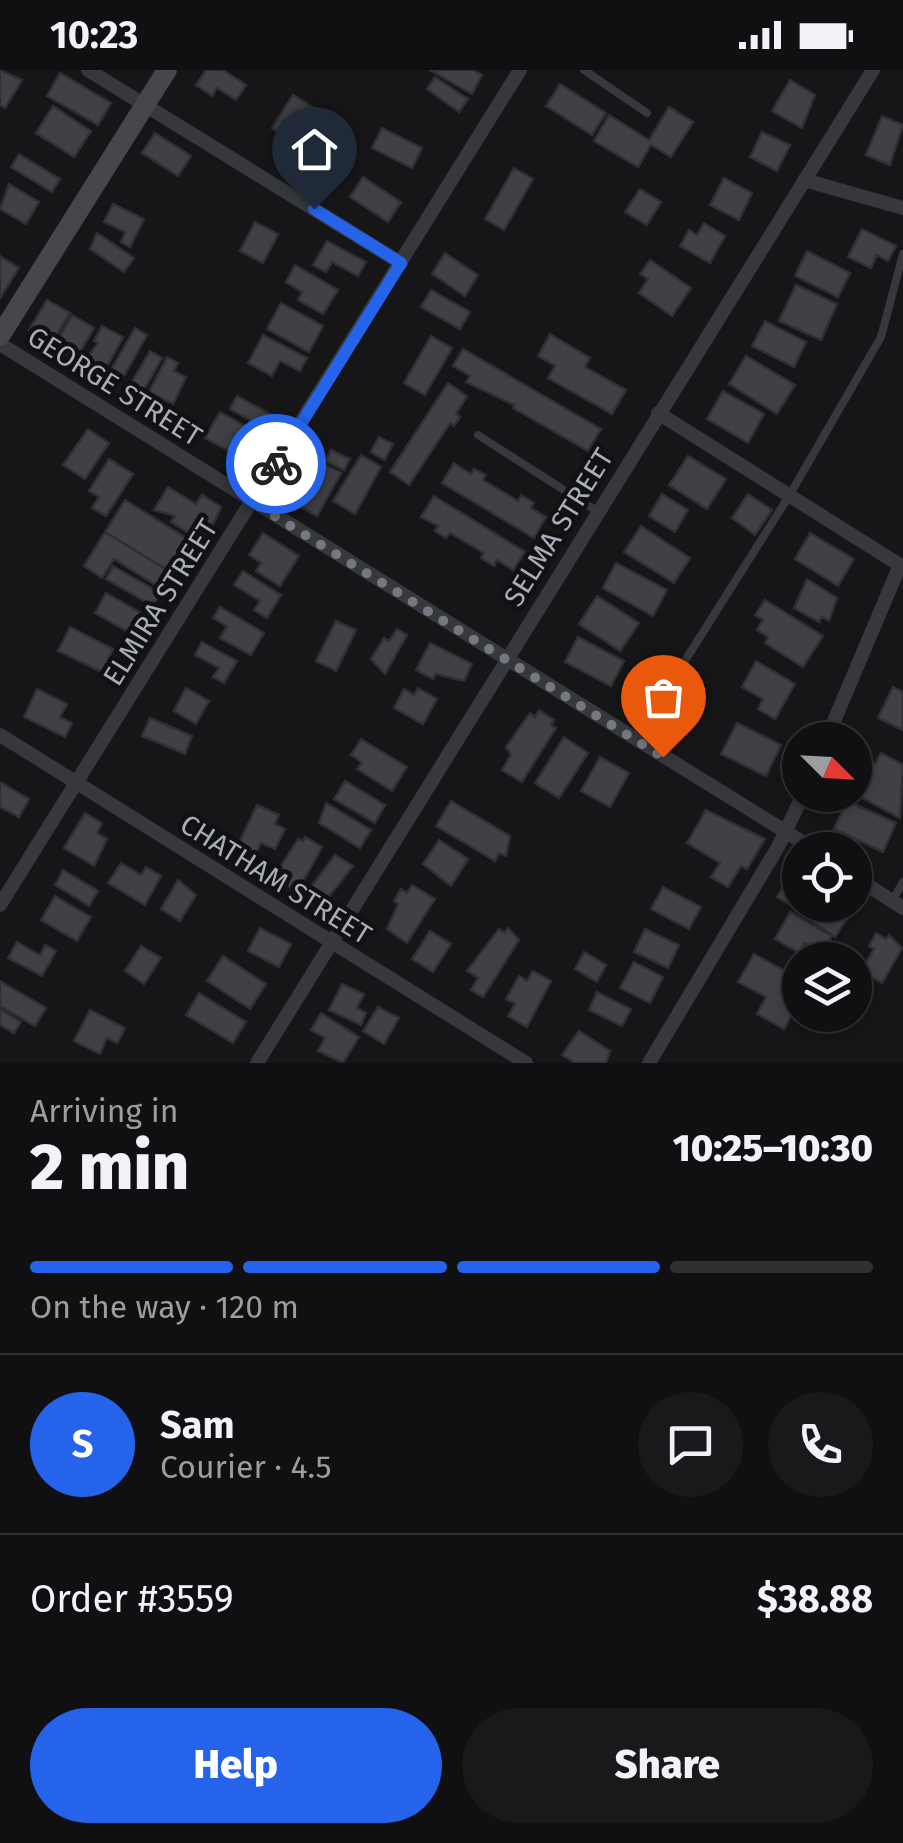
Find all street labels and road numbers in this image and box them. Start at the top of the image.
street label: GEORGE STREET [22,320,208,453]
street label: SELMA STREET [497,442,620,612]
street label: ELMIRA STREET [96,513,225,691]
street label: CHATHAM STREET [174,808,378,952]

